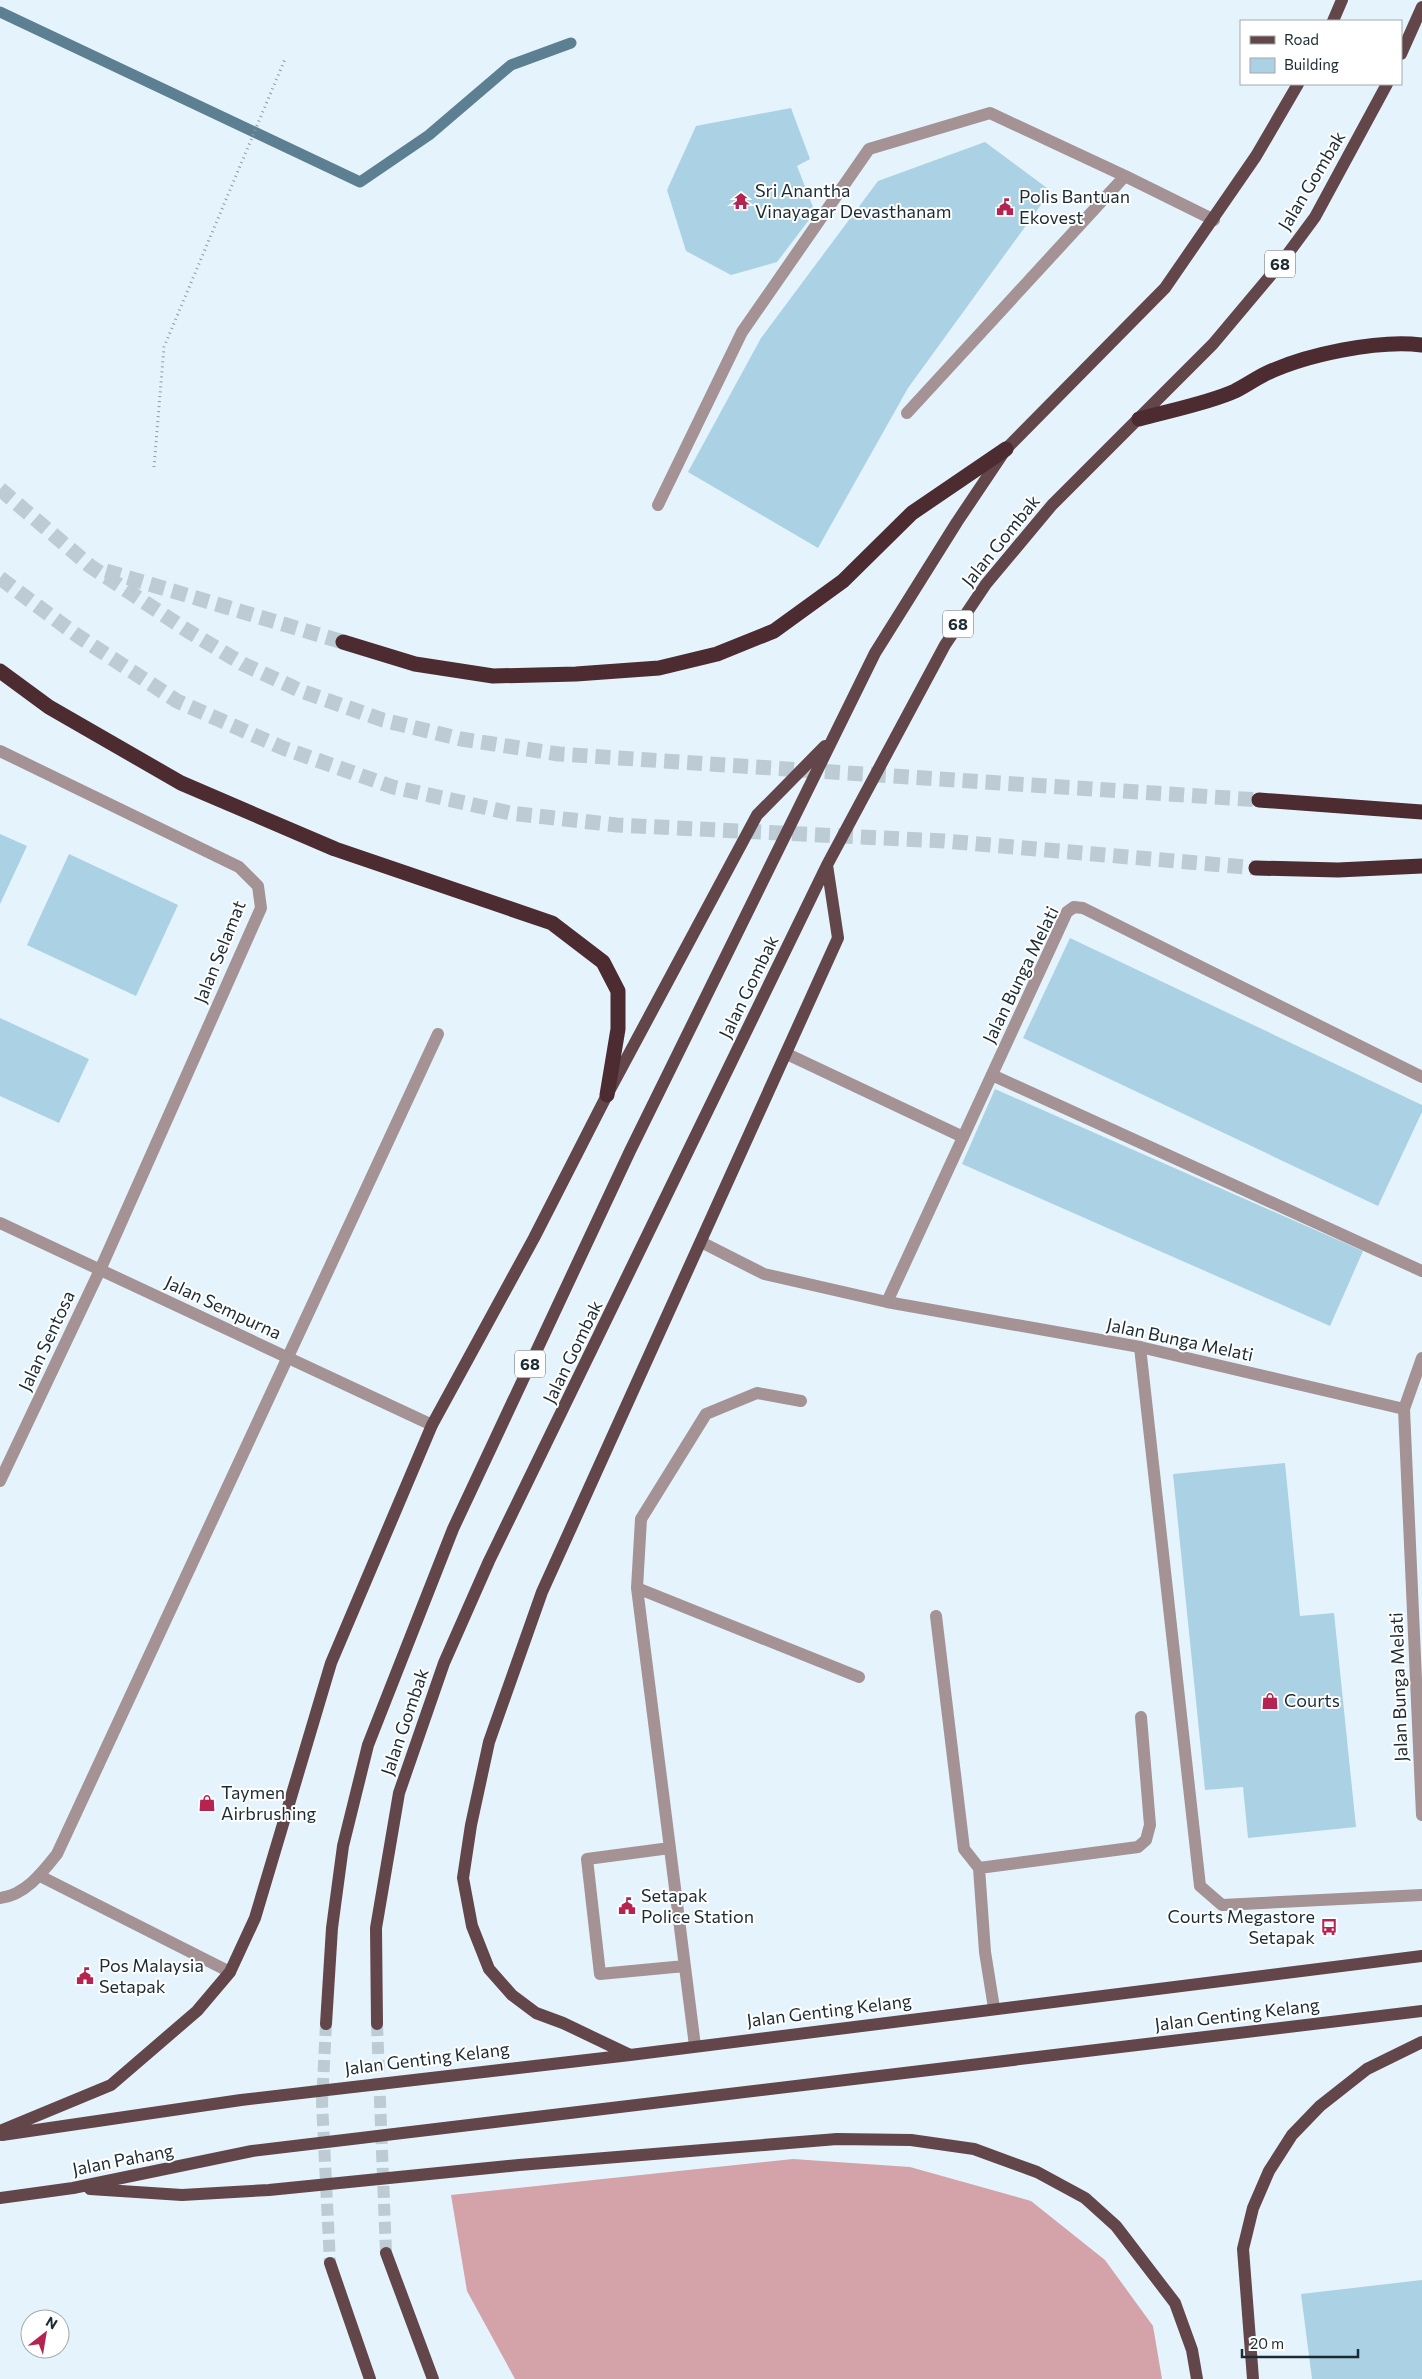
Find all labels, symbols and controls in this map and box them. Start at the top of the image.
legend [1240,20,1402,85]
text: Road [1284,30,1319,48]
text: Building [1284,55,1339,73]
street label: Jalan Gombak [1273,127,1350,234]
place label: Sri Anantha Vinayagar Devasthanam [755,179,951,222]
place label: Polis Bantuan Ekovest [1019,185,1130,228]
temple icon: Sri Anantha Vinayagar Devasthanam [731,191,751,211]
public building icon: Polis Bantuan Ekovest [995,197,1015,217]
road number: 68 [1265,250,1295,278]
street label: Jalan Gombak [956,490,1044,591]
road number: 68 [943,610,973,638]
street label: Jalan Selamat [188,897,250,1006]
street label: Jalan Bunga Melati [977,903,1063,1047]
street label: Jalan Gombak [714,931,783,1042]
street label: Jalan Sempurna [162,1271,285,1344]
street label: Jalan Sentosa [13,1287,79,1394]
street label: Jalan Gombak [538,1296,607,1407]
street label: Jalan Bunga Melati [1105,1313,1256,1365]
road number: 68 [515,1350,545,1378]
street label: Jalan Bunga Melati [1384,1612,1412,1762]
street label: Jalan Gombak [375,1665,433,1778]
place label: Courts [1284,1689,1340,1711]
shop icon: Courts [1260,1691,1280,1711]
place label: Taymen Airbrushing [221,1781,317,1824]
shop icon: Taymen Airbrushing [197,1793,217,1813]
place label: Setapak Police Station [641,1884,754,1927]
public building icon: Setapak Police Station [617,1896,637,1916]
place label: Courts Megastore Setapak [1167,1905,1315,1948]
bus stop icon: Courts Megastore Setapak [1319,1917,1339,1937]
place label: Pos Malaysia Setapak [99,1954,204,1997]
public building icon: Pos Malaysia Setapak [75,1966,95,1986]
street label: Jalan Genting Kelang [745,1989,913,2031]
street label: Jalan Genting Kelang [1153,1993,1321,2035]
street label: Jalan Genting Kelang [343,2037,511,2079]
street label: Jalan Pahang [70,2138,176,2180]
north arrow [20,2309,70,2359]
text: N [43,2312,61,2332]
scale bar [1242,2326,1358,2358]
text: 20 m [1250,2334,1284,2352]

